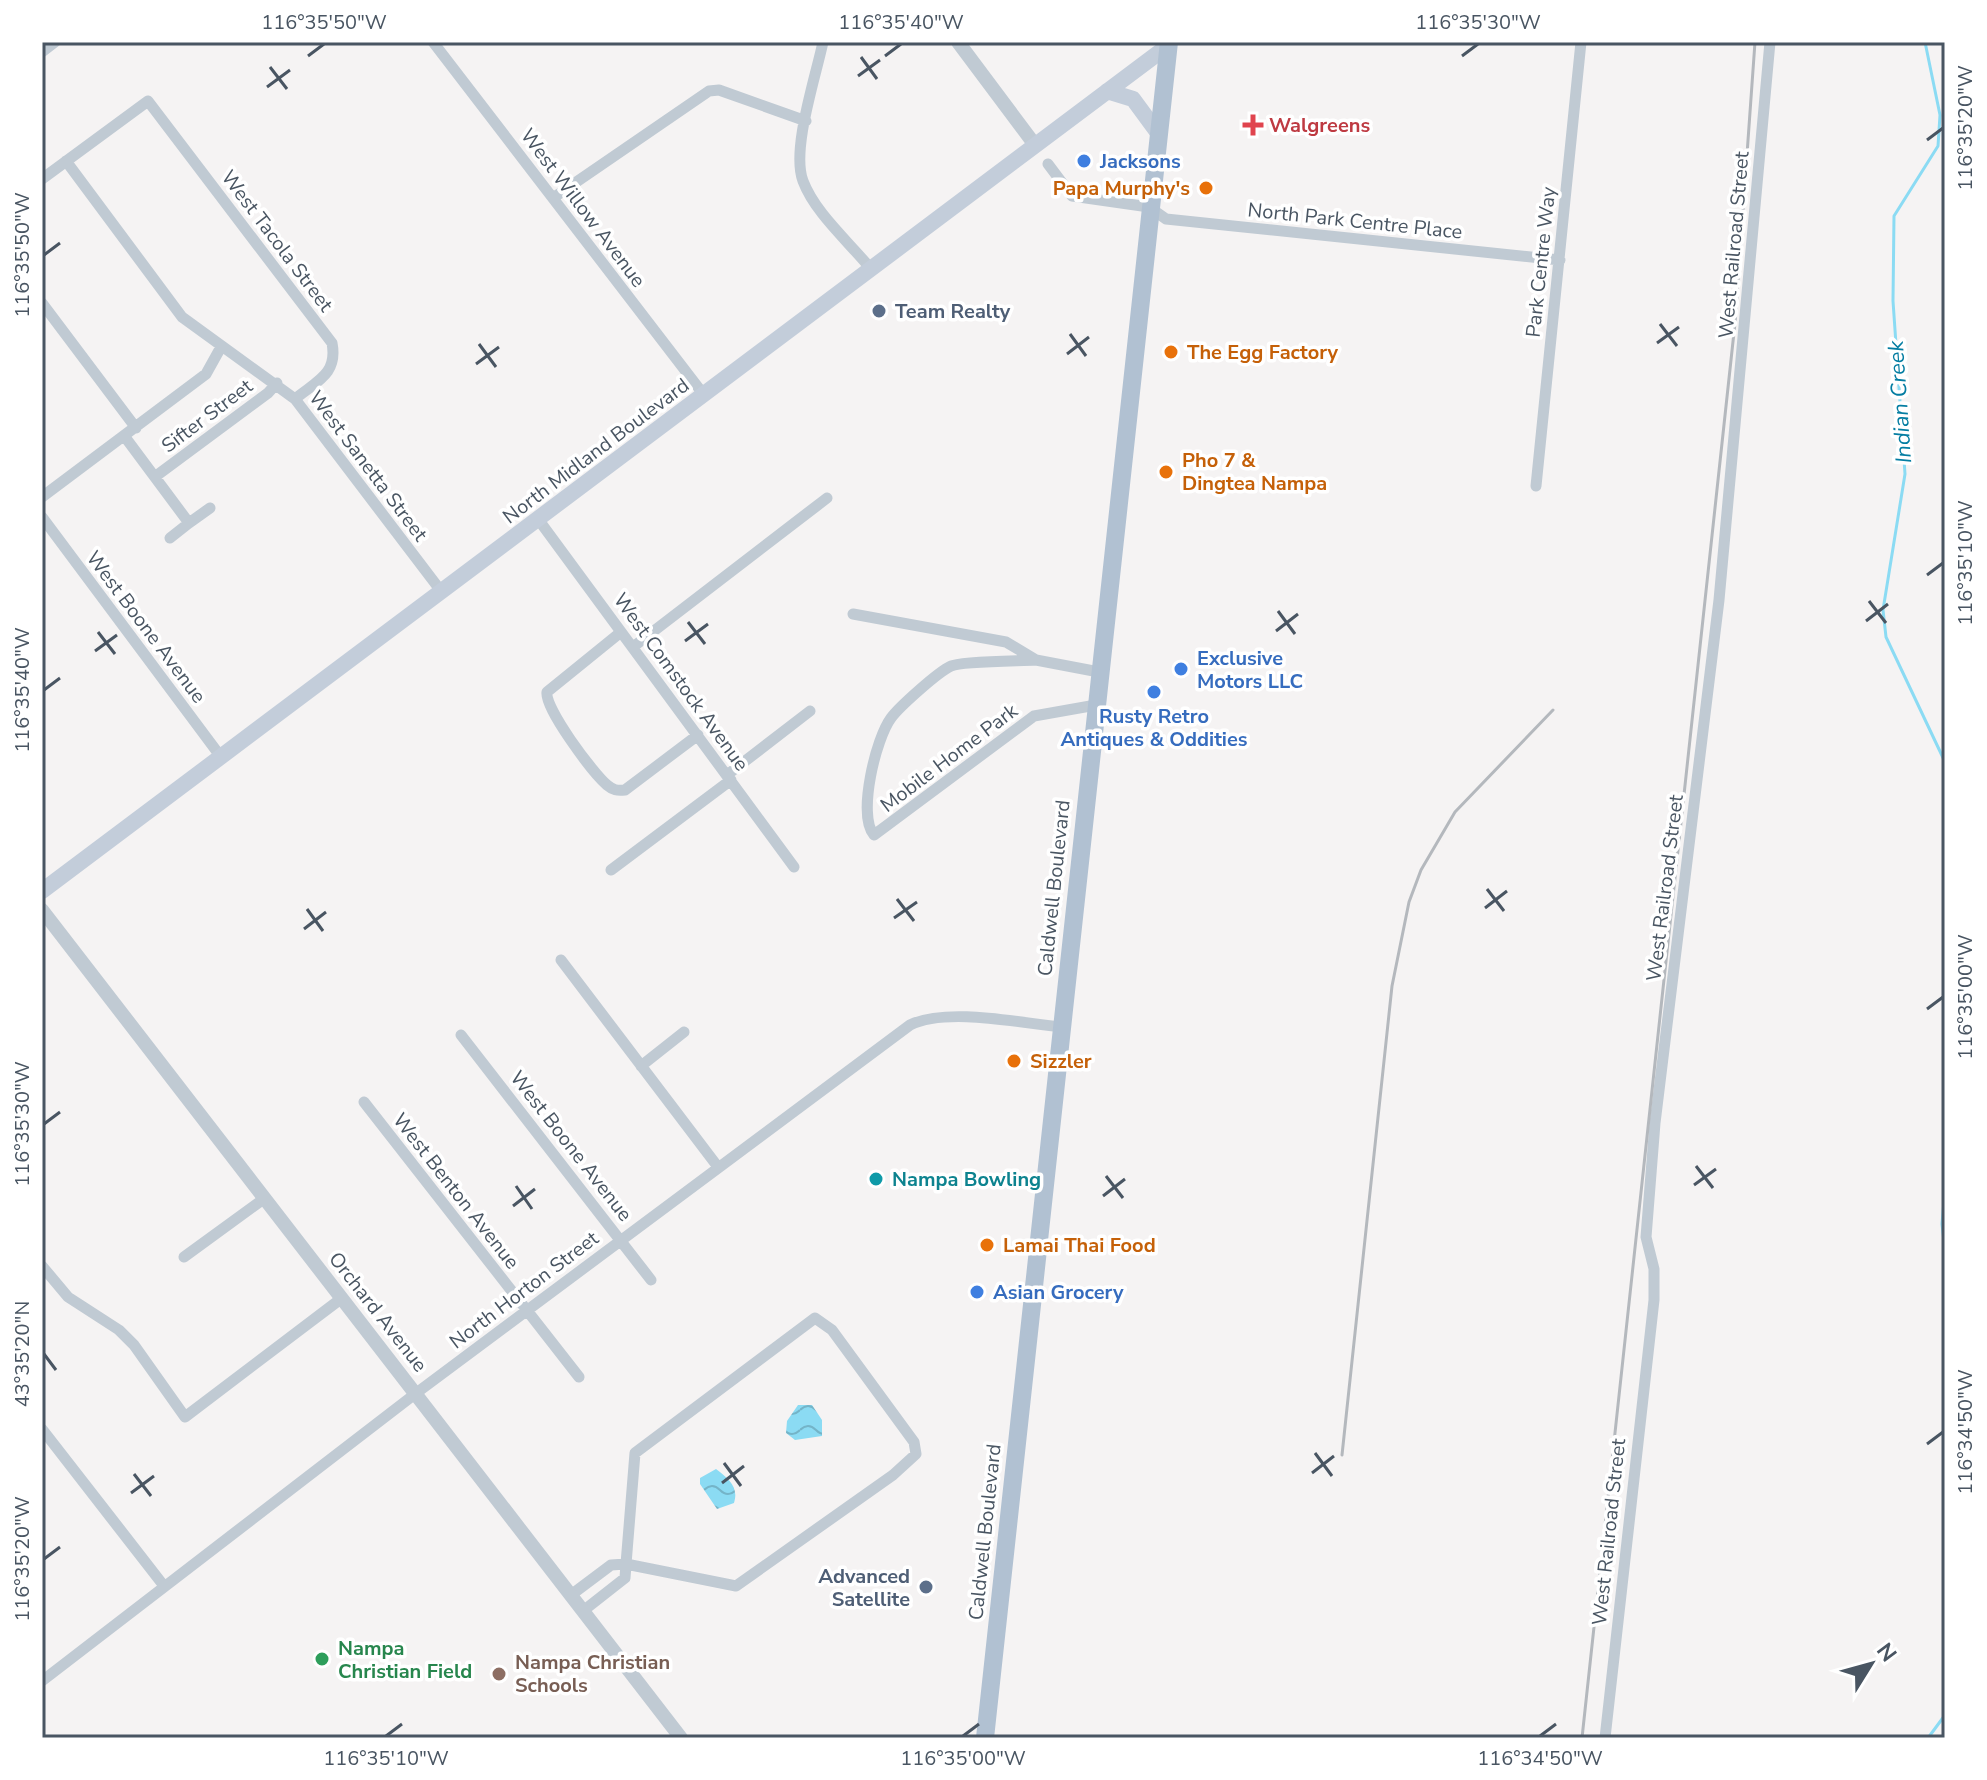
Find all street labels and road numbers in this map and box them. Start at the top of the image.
street label: West Willow Avenue [514,123,652,293]
street label: West Railroad Street [1712,149,1756,340]
street label: West Tacola Street [215,165,340,318]
street label: Park Centre Way [1520,185,1562,339]
street label: North Park Centre Place [1246,196,1464,246]
street label: Sifter Street [156,372,259,459]
street label: North Midland Boulevard [497,372,695,530]
street label: West Sanetta Street [302,385,434,548]
street label: West Boone Avenue [80,545,212,709]
street label: West Comstock Avenue [607,587,755,777]
street label: Mobile Home Park [875,697,1024,819]
street label: West Railroad Street [1640,792,1690,983]
street label: Caldwell Boulevard [1031,799,1077,977]
street label: West Boone Avenue [504,1065,638,1227]
street label: West Benton Avenue [386,1107,526,1275]
street label: North Horton Street [444,1224,605,1355]
street label: Orchard Avenue [323,1246,433,1378]
street label: West Railroad Street [1586,1436,1632,1627]
street label: Caldwell Boulevard [962,1443,1008,1621]

